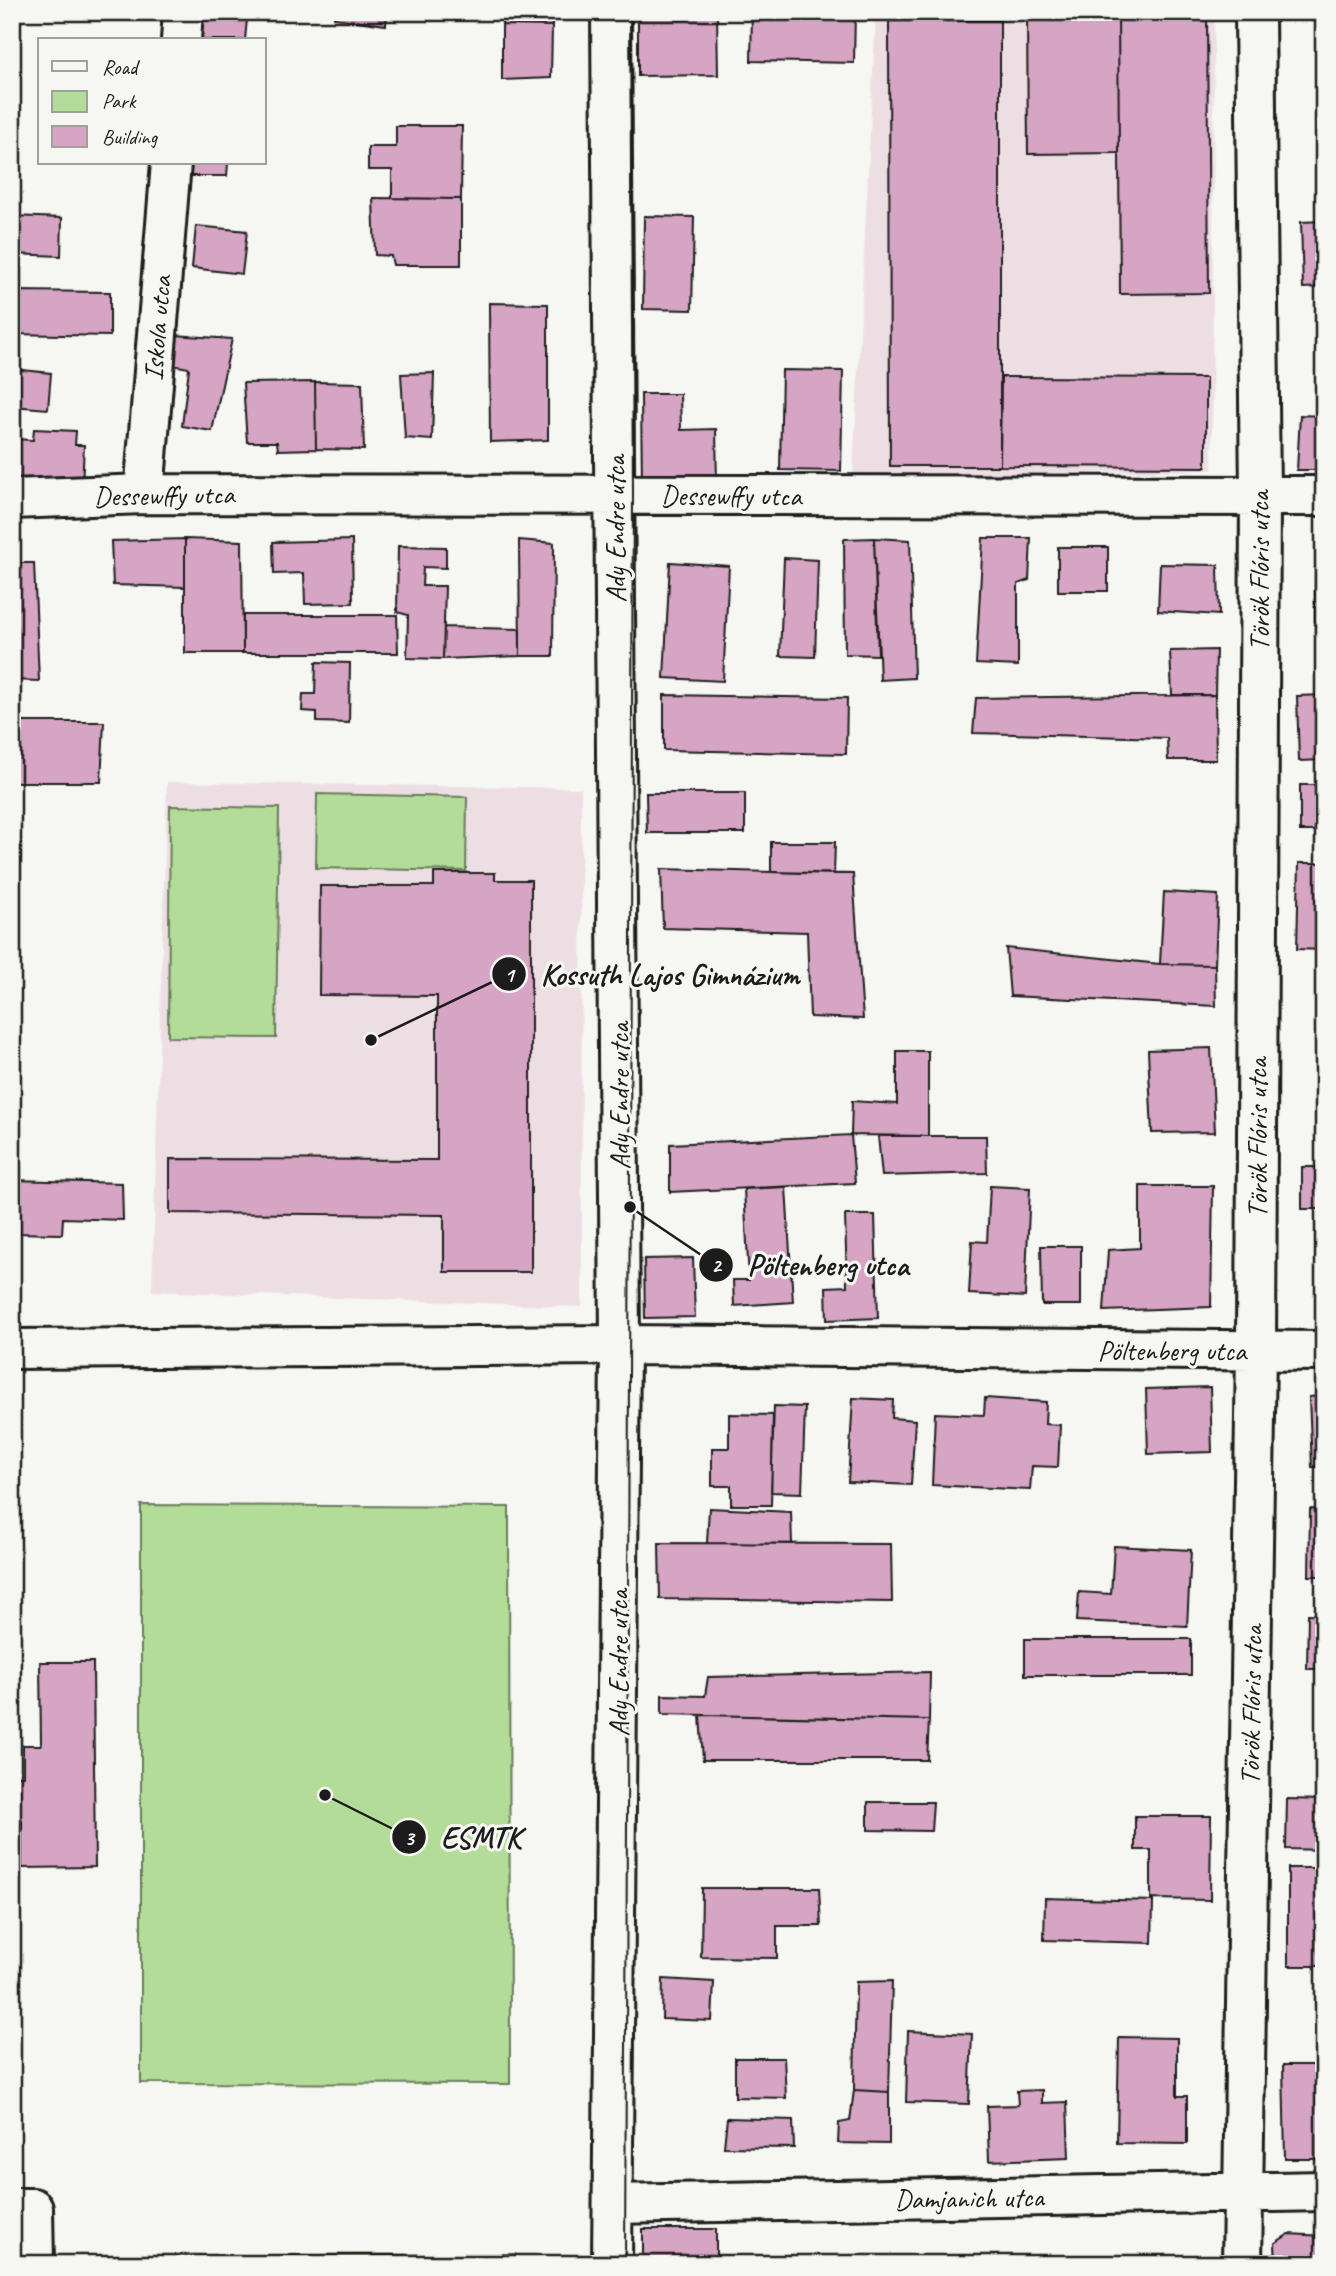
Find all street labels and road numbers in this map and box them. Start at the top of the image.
street label: Iskola utca [135,272,179,382]
street label: Ady Endre utca [598,453,633,603]
street label: Dessewffy utca [93,476,236,514]
street label: Dessewffy utca [661,478,803,513]
street label: Török Flóris utca [1242,489,1277,651]
street label: Ady Endre utca [602,1020,637,1170]
street label: Török Flóris utca [1240,1056,1275,1218]
street label: Pöltenberg utca [1098,1333,1248,1368]
street label: Ady Endre utca [601,1587,636,1737]
street label: Török Flóris utca [1232,1622,1270,1785]
street label: Damjanich utca [894,2179,1046,2217]

